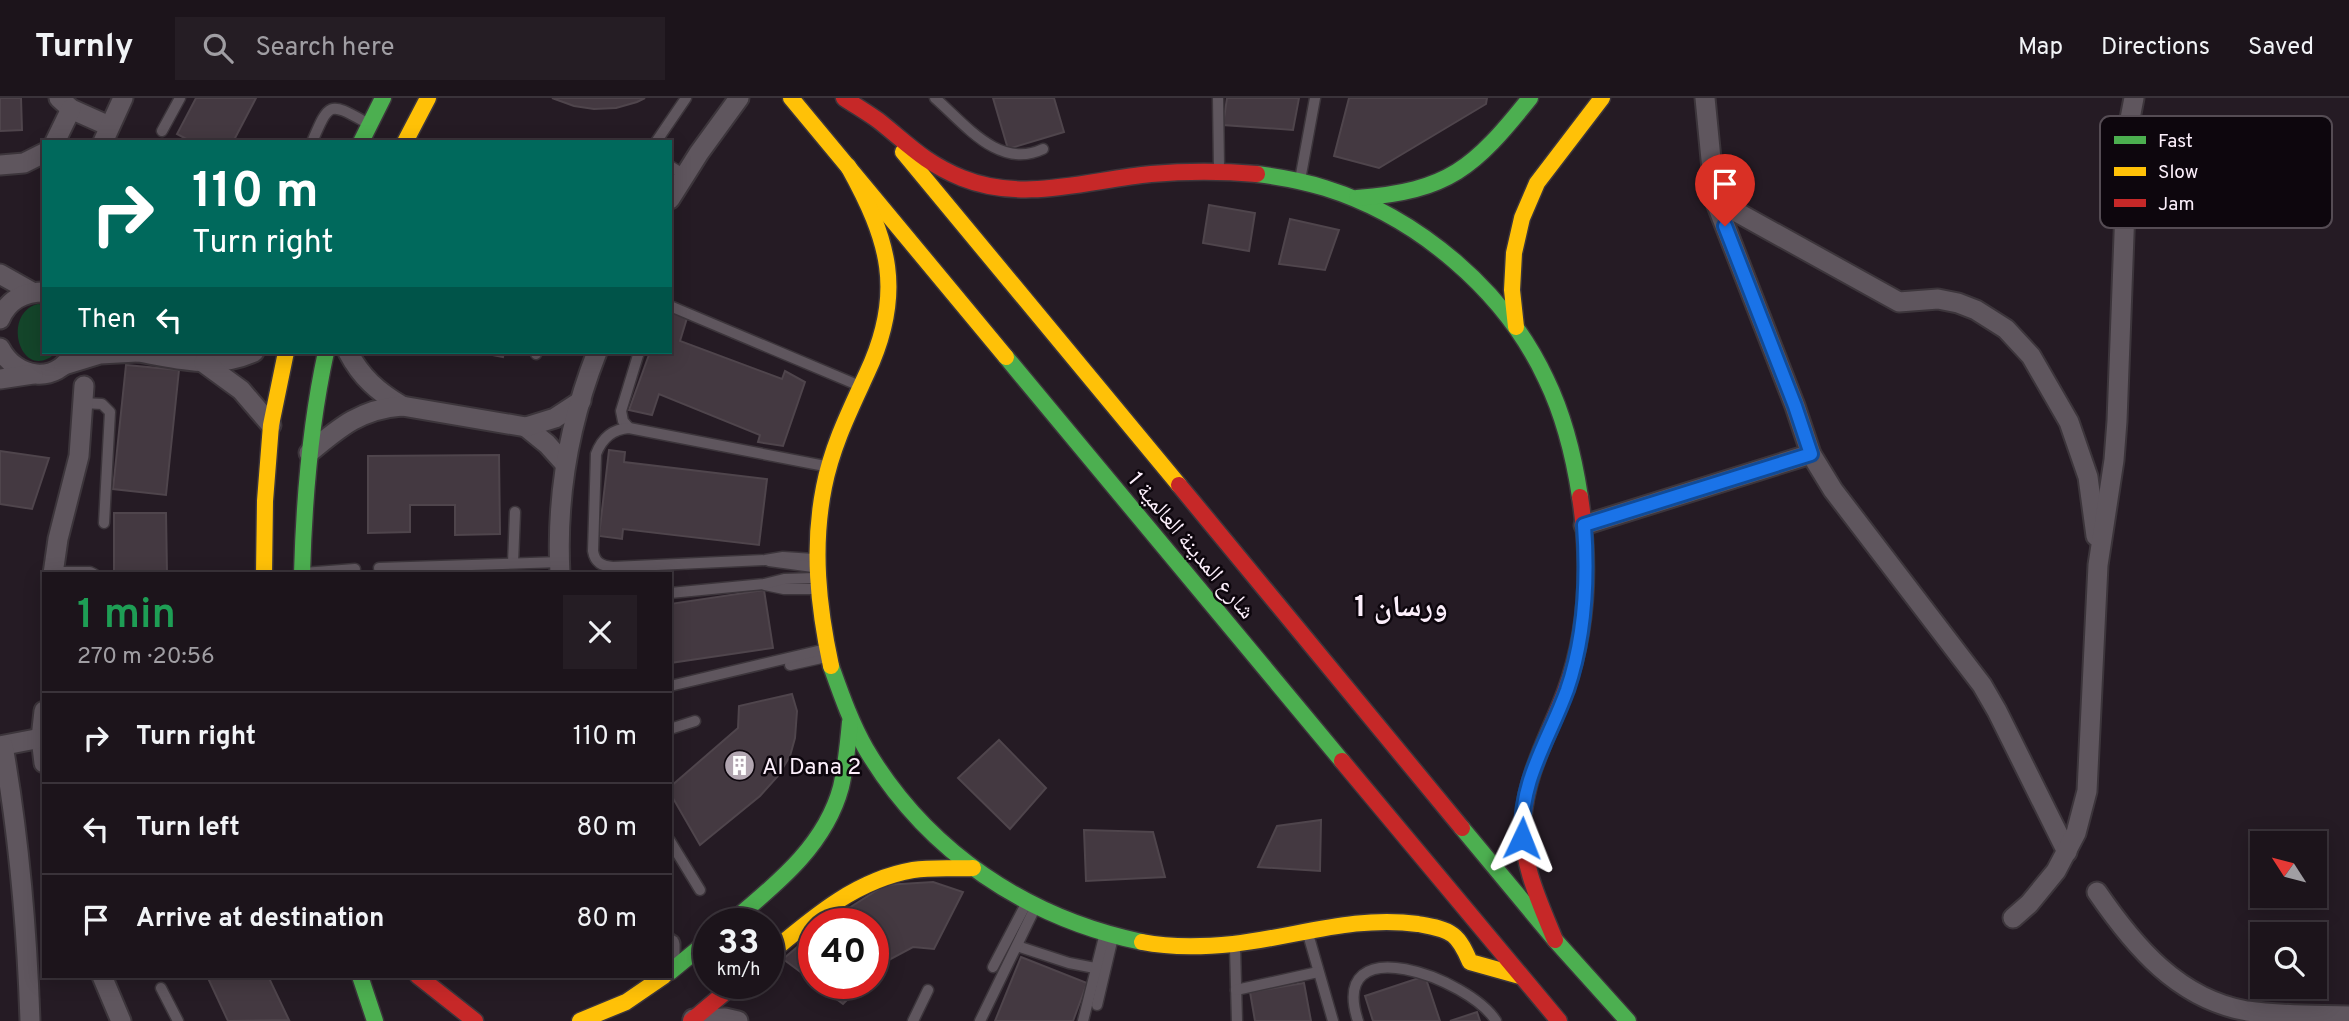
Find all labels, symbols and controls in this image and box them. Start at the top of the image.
search box [175,17,665,80]
text: Turnly [35,27,133,69]
icon: search [199,29,237,67]
text: Search here [255,32,394,65]
text: Map [2018,33,2063,63]
text: Directions [2101,33,2210,63]
text: Saved [2248,33,2314,63]
legend [2100,116,2332,228]
text: Fast [2158,130,2193,154]
pin [1695,154,1755,226]
text: Slow [2158,161,2198,185]
text: 110 m [192,163,319,225]
icon: arrive [1706,165,1744,203]
icon: right [77,168,168,259]
text: Jam [2158,193,2195,217]
text: Turn right [192,224,334,264]
icon: left [150,301,188,339]
text: Then [77,304,136,337]
street label: شارع المدينة العالمية 1 [1120,467,1260,626]
text: 1 min [77,590,176,643]
district label: ورسان 1 [1354,590,1448,627]
button: close [563,595,637,669]
text: 270 m · 20:56 [77,643,215,672]
icon: right [77,719,115,757]
text: Turn right [136,721,256,754]
text: 110 m [573,721,637,754]
building icon: Al Dana 2 [722,749,756,783]
place label: Al Dana 2 [762,754,861,783]
position arrow [1485,801,1559,875]
icon: left [77,810,115,848]
text: Turn left [136,812,240,845]
text: 80 m [577,812,637,845]
north arrow [2250,831,2328,908]
map controls [2250,831,2327,999]
icon: arrive [77,901,115,939]
text: Arrive at destination [136,903,384,936]
text: 80 m [577,903,637,936]
speed limit sign: 40 [798,908,889,999]
text: 33 [718,922,759,966]
button: search [2250,922,2327,999]
text: km/h [717,959,760,982]

